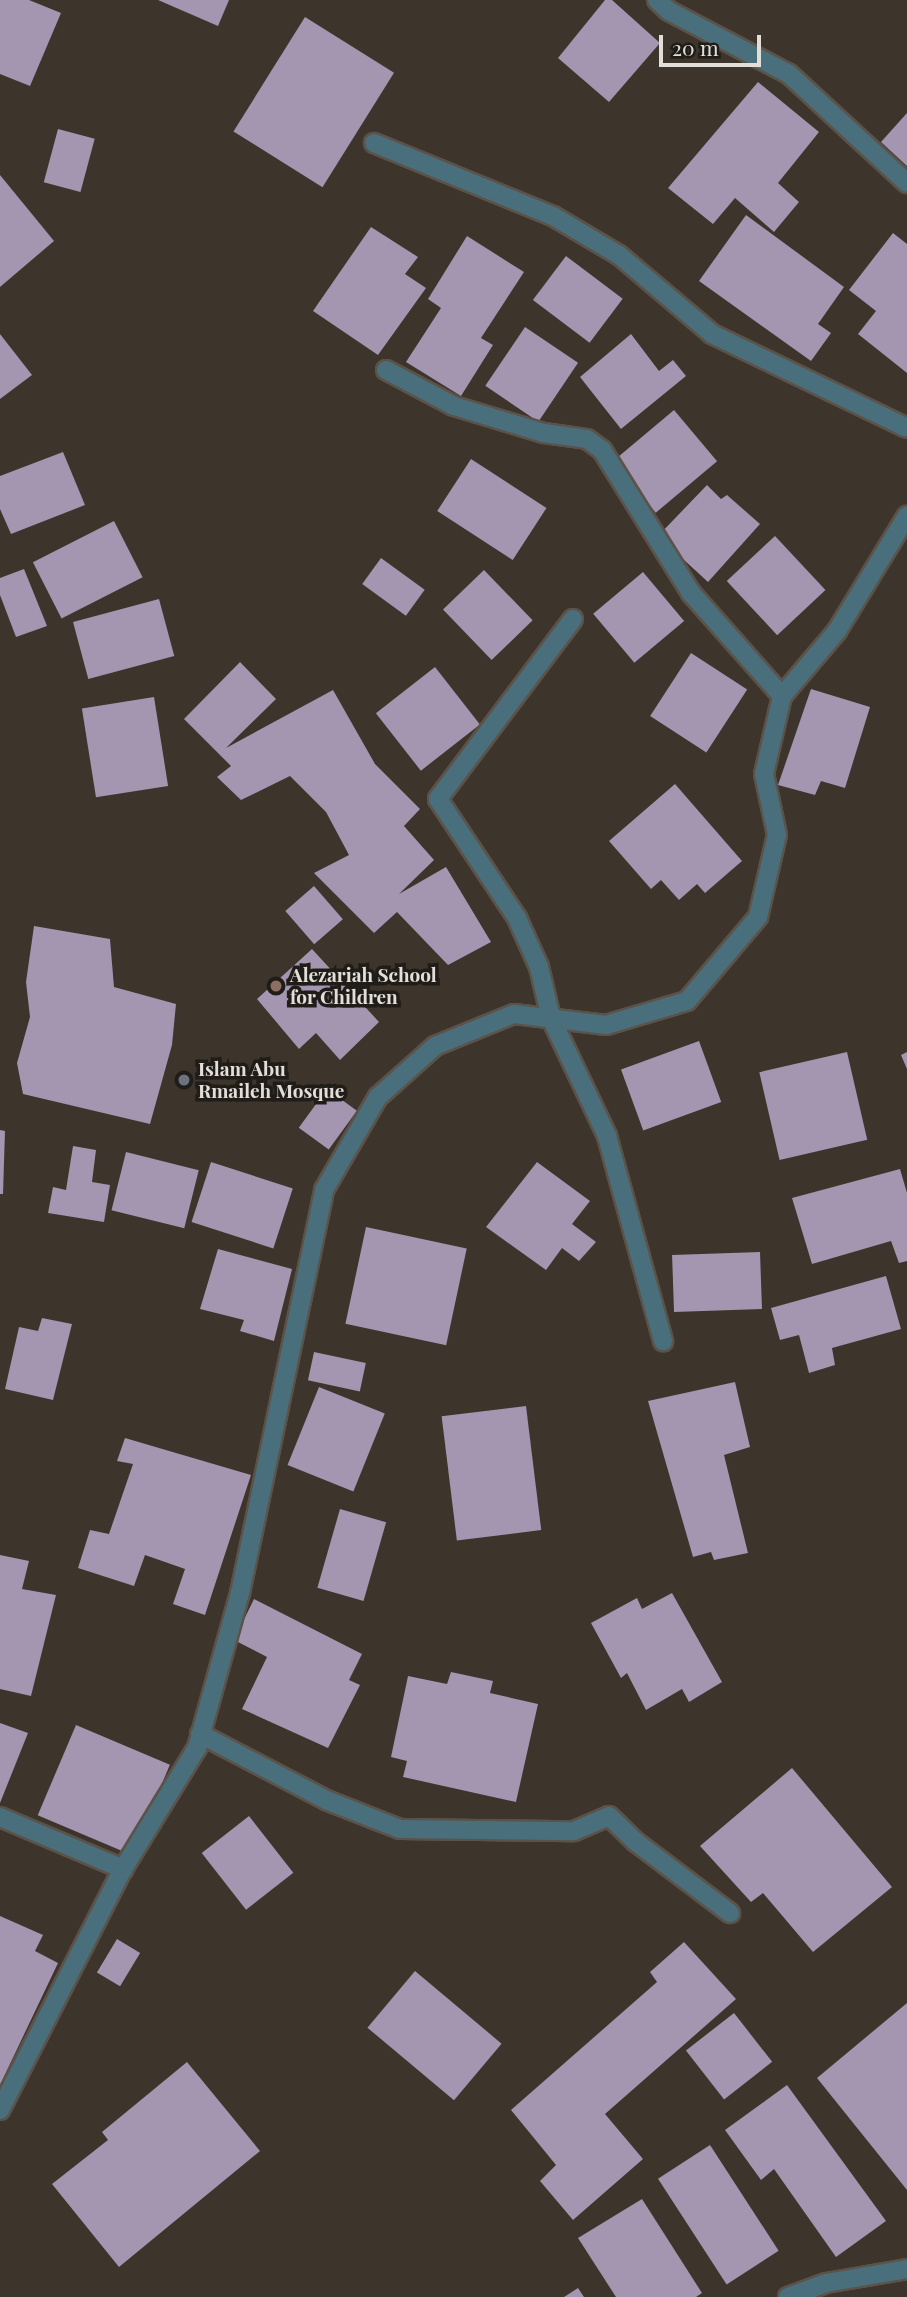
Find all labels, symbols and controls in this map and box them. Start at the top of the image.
scale bar [662,21,764,65]
text: 20 m [672,33,719,61]
place label: Alezariah School for Children [290,964,437,1008]
marker: Alezariah School for Children [268,978,284,994]
place label: Islam Abu Rmaileh Mosque [198,1058,344,1102]
marker: Islam Abu Rmaileh Mosque [176,1072,192,1088]

